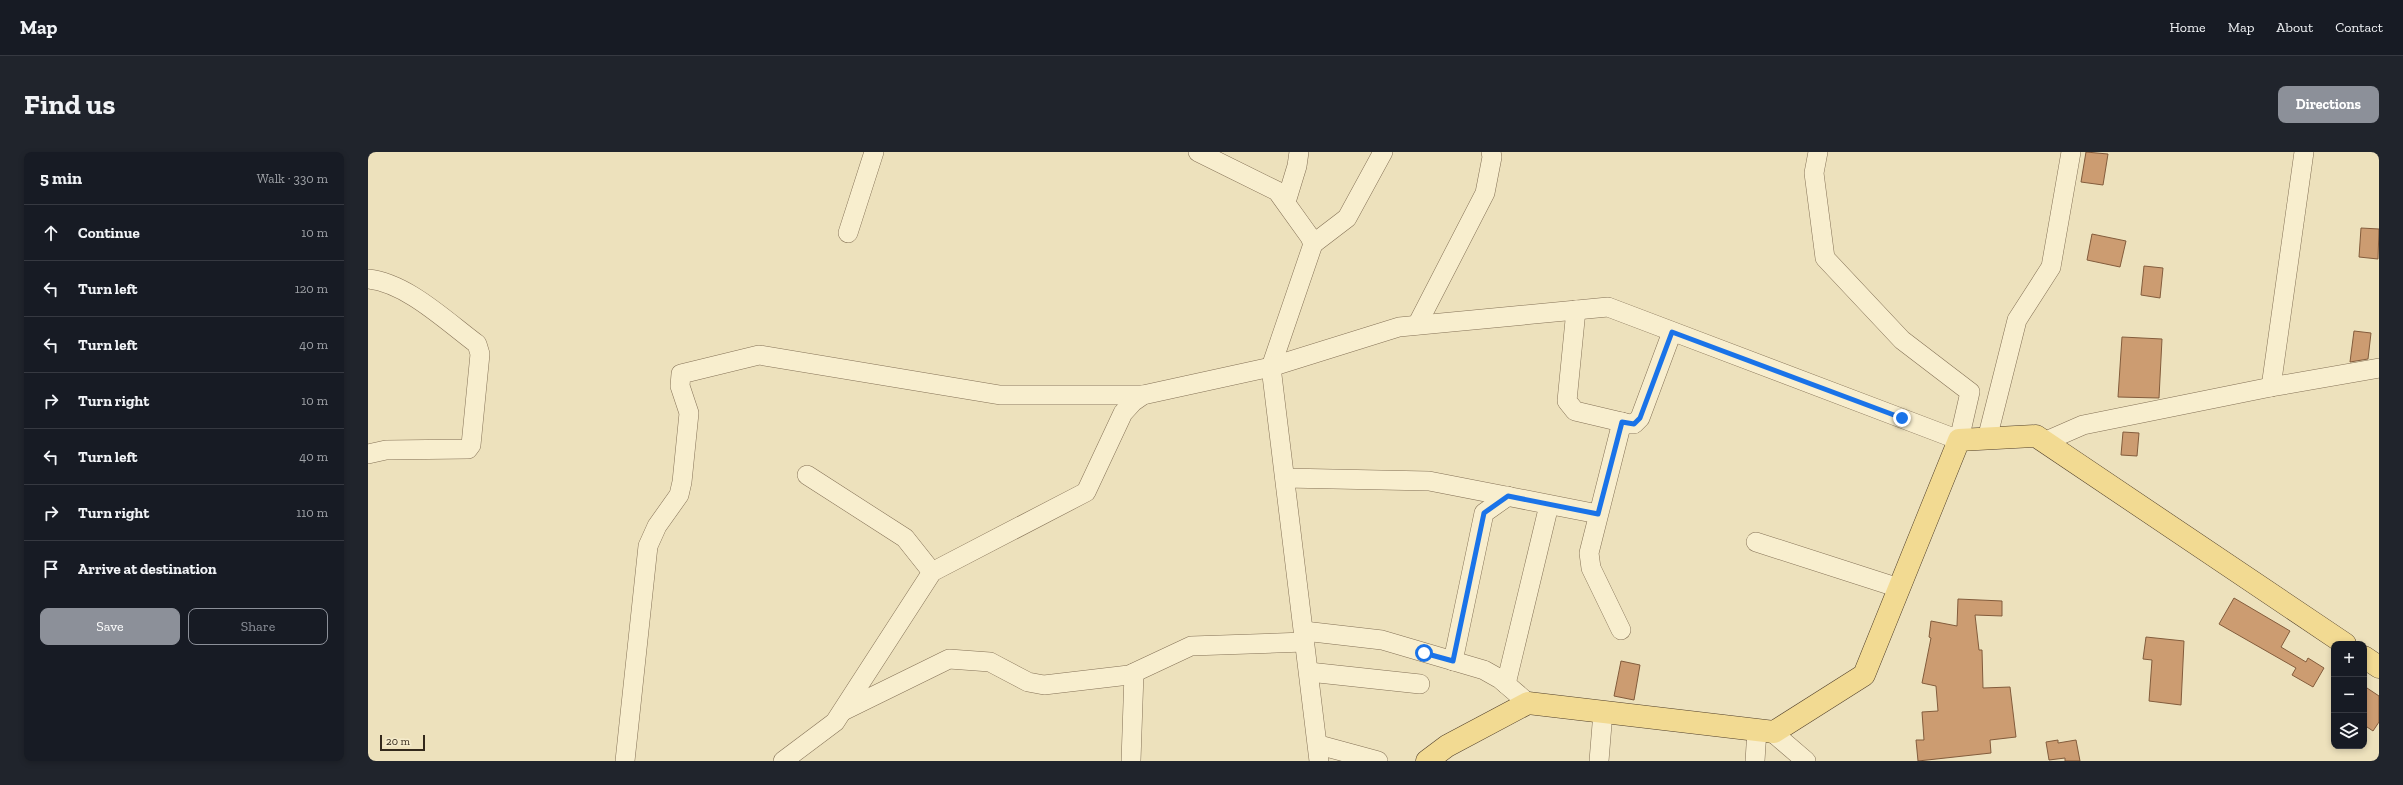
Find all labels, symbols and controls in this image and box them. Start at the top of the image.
text: Map [20,16,57,39]
text: Home [2170,19,2206,36]
text: Map [2228,19,2254,36]
text: About [2276,19,2313,36]
text: Contact [2335,19,2383,36]
button: Directions [2278,86,2379,123]
text: Find us [24,88,115,121]
text: 5 min [40,168,82,188]
text: Walk · 330 m [257,171,328,186]
icon: ahead [40,222,62,244]
text: Continue [78,224,140,242]
text: 10 m [301,225,328,240]
icon: left [40,278,62,300]
text: Turn left [78,280,138,298]
text: 120 m [295,281,328,296]
icon: left [40,334,62,356]
text: Turn left [78,336,138,354]
text: 40 m [299,337,328,352]
icon: right [40,390,62,412]
text: Turn right [78,392,149,410]
text: 10 m [301,393,328,408]
route end [1893,409,1911,427]
icon: left [40,446,62,468]
text: Turn left [78,448,138,466]
text: 40 m [299,449,328,464]
icon: right [40,502,62,524]
text: Turn right [78,504,149,522]
text: 110 m [296,505,328,520]
icon: arrive [40,558,62,580]
text: Arrive at destination [78,560,217,578]
button: Save [40,608,180,645]
button: Share [188,608,328,645]
map controls [2331,641,2367,749]
button: + [2331,641,2367,677]
route start [1415,644,1433,662]
button: − [2331,677,2367,713]
button: layers [2331,713,2367,749]
scale bar [380,733,425,752]
text: 20 m [386,735,410,748]

